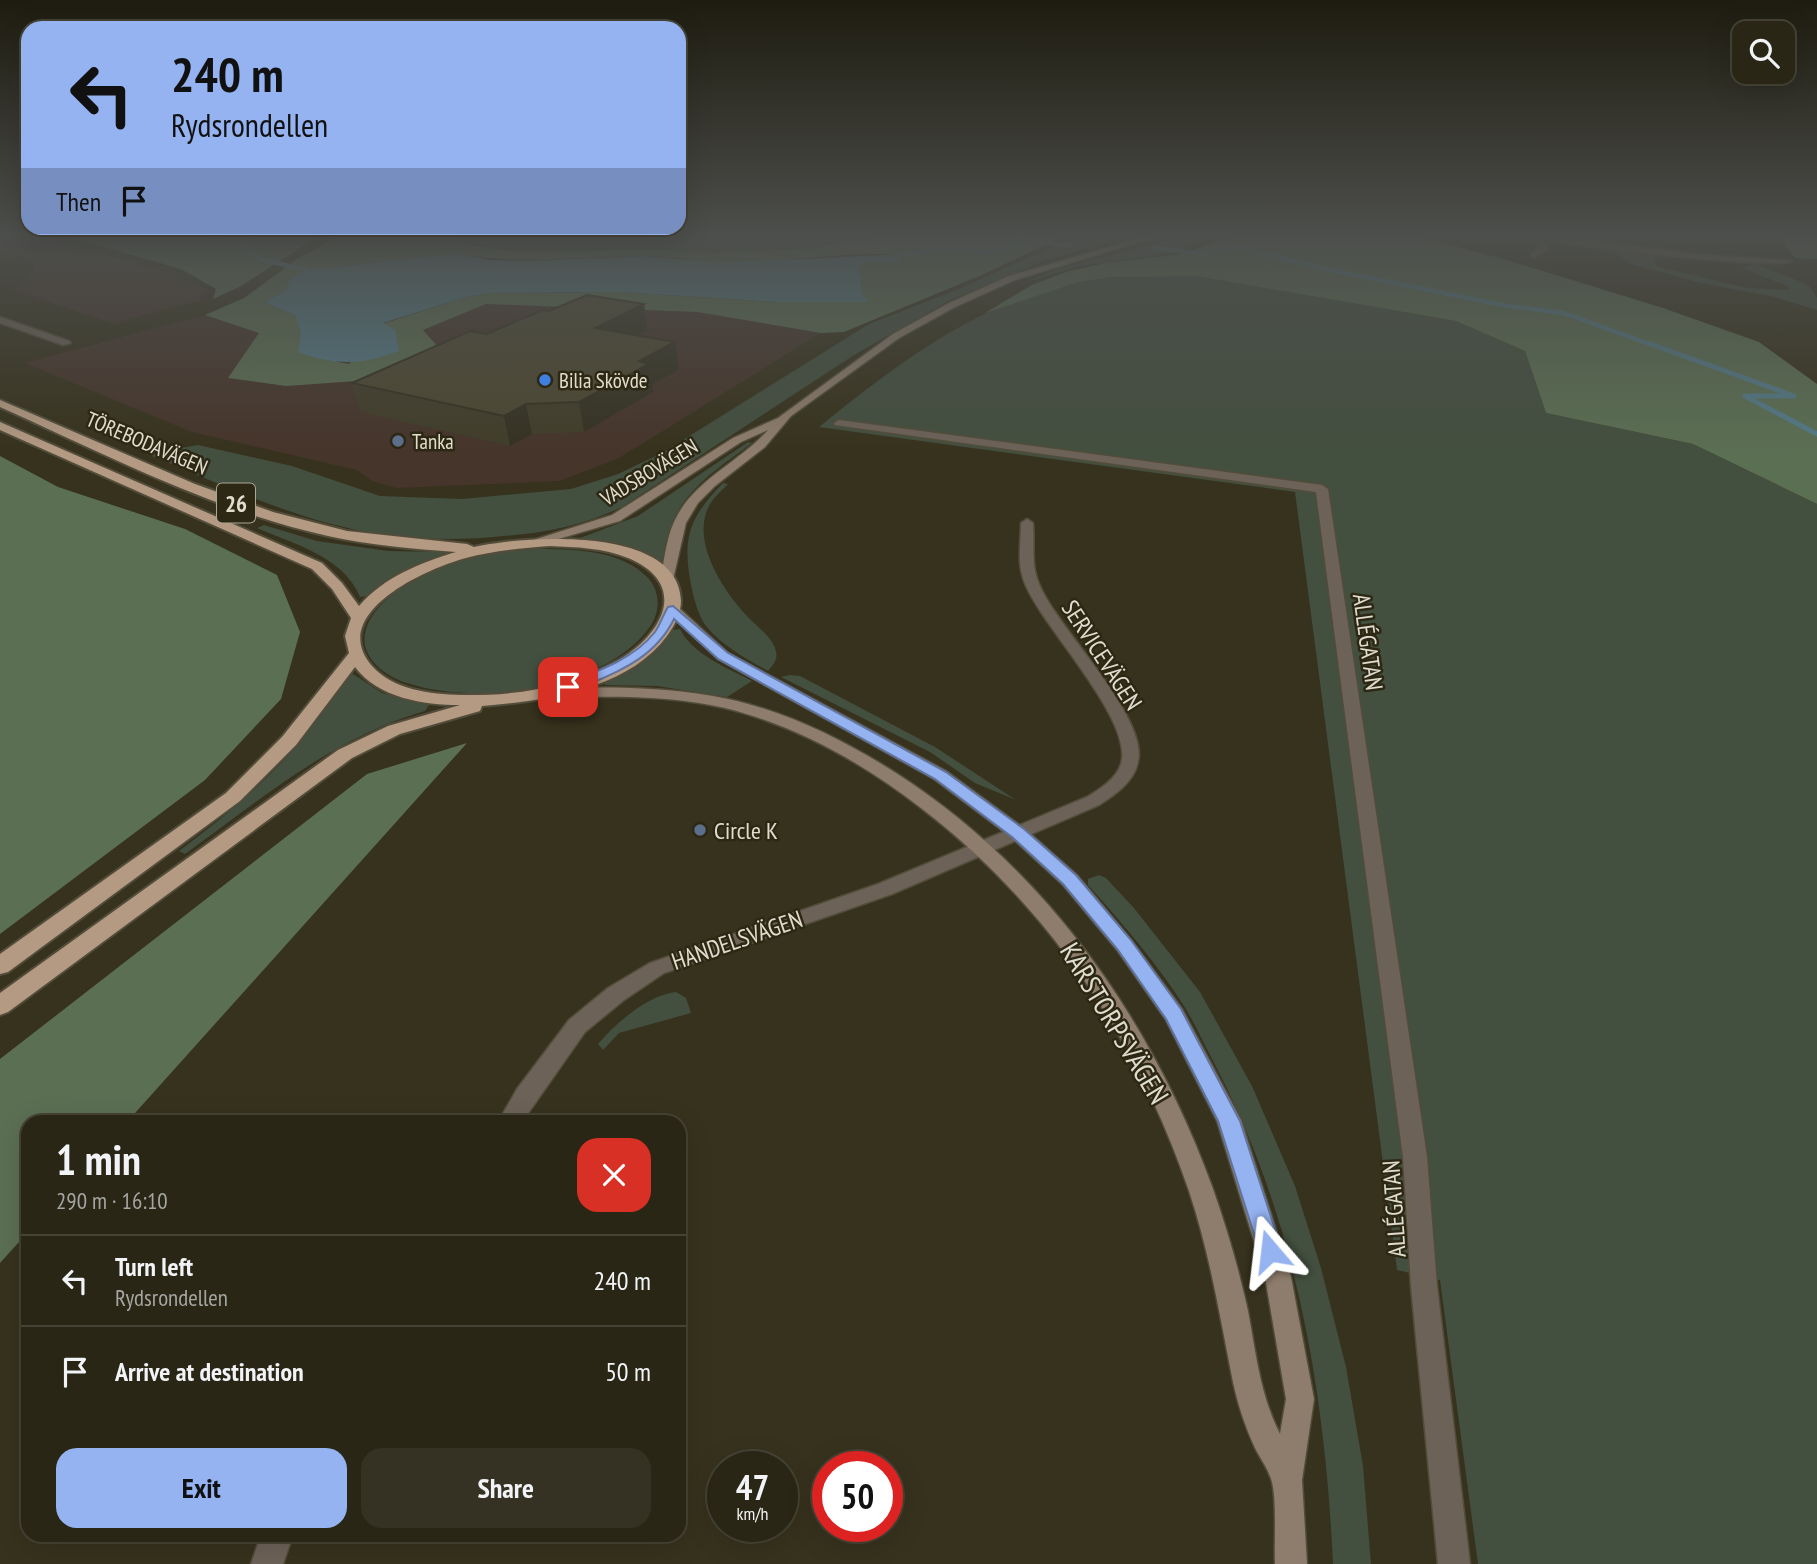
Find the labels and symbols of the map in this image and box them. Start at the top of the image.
place label: Bilia Skövde [559,367,647,394]
marker: Bilia Skövde [537,372,553,388]
street label: TÖREBODAVÄGEN [82,405,212,481]
place label: Tanka [412,428,454,455]
street label: VADSBOVÄGEN [595,432,703,512]
marker: Tanka [390,433,406,449]
road number: 26 [217,484,255,523]
street label: ALLÉGATAN [1346,592,1390,692]
street label: SERVICEVÄGEN [1055,594,1149,716]
pin [538,657,598,717]
place label: Circle K [714,815,778,846]
marker: Circle K [692,822,708,838]
street label: HANDELSVÄGEN [668,903,806,977]
street label: KARSTORPSVÄGEN [1052,935,1178,1111]
street label: ALLÉGATAN [1375,1159,1413,1259]
position arrow [1233,1214,1307,1288]
speed limit sign: 50 [812,1451,903,1542]

